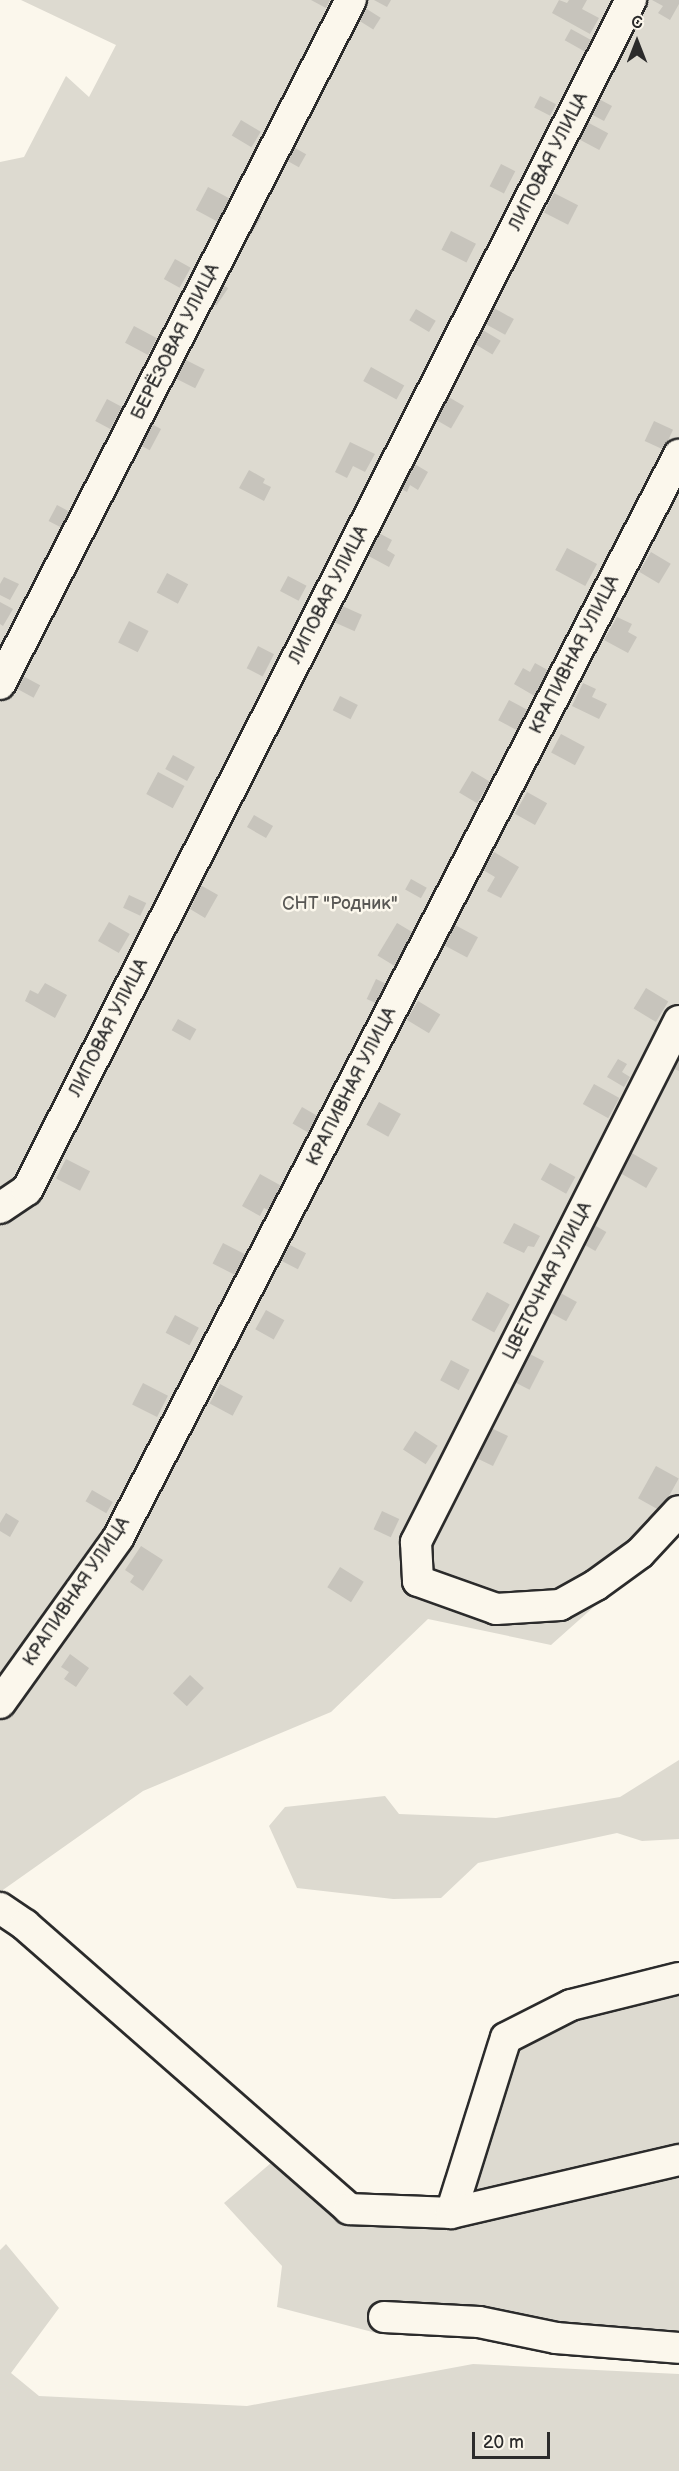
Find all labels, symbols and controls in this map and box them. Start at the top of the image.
north arrow [607,12,667,72]
text: С [631,14,643,33]
street label: ЛИПОВАЯ УЛИЦА [505,89,593,235]
street label: БЕРЁЗОВАЯ УЛИЦА [127,260,225,424]
street label: ЛИПОВАЯ УЛИЦА [285,522,373,668]
street label: КРАПИВНАЯ УЛИЦА [526,572,624,738]
park label: СНТ "Родник" [282,893,398,915]
street label: ЛИПОВАЯ УЛИЦА [65,955,153,1101]
street label: КРАПИВНАЯ УЛИЦА [303,1004,401,1170]
street label: ЦВЕТОЧНАЯ УЛИЦА [499,1199,597,1363]
street label: КРАПИВНАЯ УЛИЦА [19,1513,135,1671]
scale bar [475,2420,553,2458]
text: 20 m [483,2432,524,2453]

